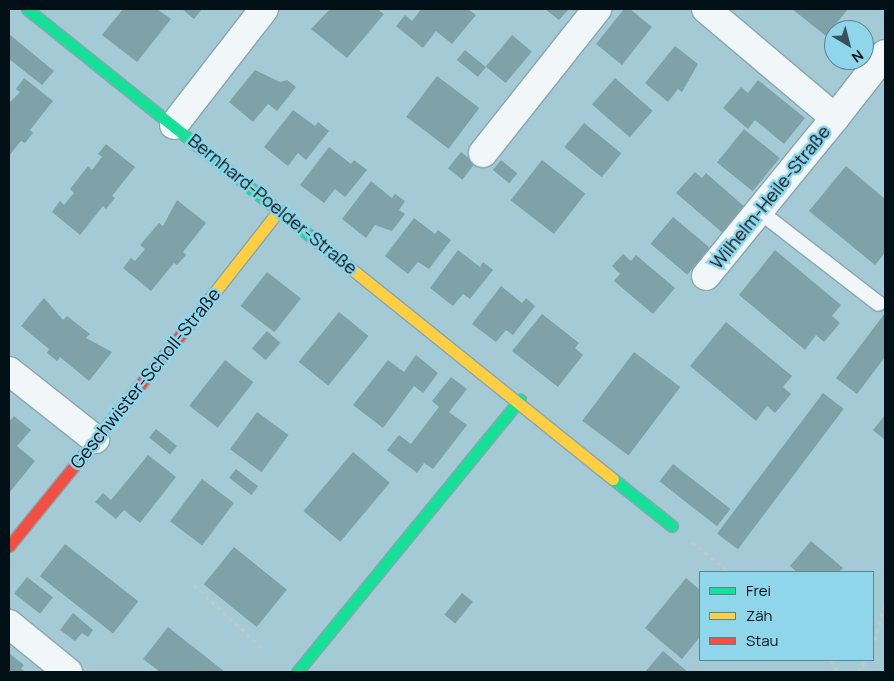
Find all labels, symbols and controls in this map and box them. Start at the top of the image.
north arrow [824,20,874,70]
text: N [848,46,867,67]
street label: Wilhelm-Heile-Straße [706,121,834,273]
street label: Bernhard-Poelder-Straße [184,129,362,279]
street label: Geschwister-Scholl-Straße [65,283,225,473]
legend [699,571,874,661]
text: Frei [746,580,771,601]
text: Zäh [746,605,772,626]
text: Stau [746,630,779,651]

